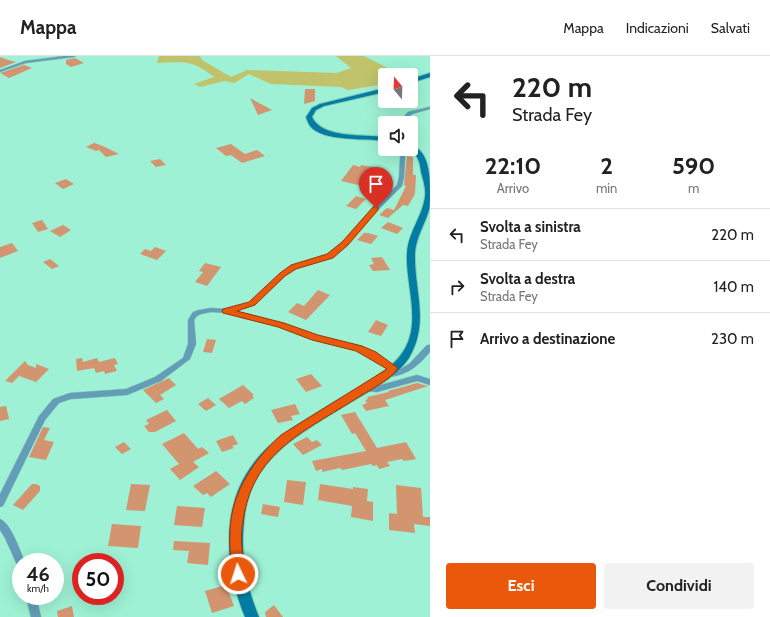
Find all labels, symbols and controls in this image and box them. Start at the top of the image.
text: Mappa [20,16,76,39]
text: Mappa [563,19,604,37]
text: Indicazioni [626,19,689,37]
text: Salvati [711,19,750,37]
north arrow [378,68,418,108]
map controls [378,68,418,156]
text: 220 m [512,70,592,104]
icon: left [446,72,498,124]
text: Strada Fey [512,104,592,126]
button: sound [378,116,418,156]
text: 22:10 [485,151,541,180]
text: 2 [600,151,613,180]
text: 590 [672,151,715,180]
pin [359,167,393,208]
icon: arrive [365,173,387,195]
text: Arrivo [497,180,529,196]
text: min [596,180,617,196]
text: m [688,180,699,196]
text: Svolta a sinistra [480,218,581,236]
icon: left [446,224,468,246]
text: 220 m [711,226,754,244]
text: Strada Fey [480,236,538,252]
text: Svolta a destra [480,270,575,288]
icon: right [446,276,468,298]
text: 140 m [713,278,754,296]
text: Strada Fey [480,288,538,304]
icon: arrive [446,328,468,350]
text: Arrivo a destinazione [480,330,615,348]
text: 230 m [711,330,754,348]
speed limit sign: 50 [72,553,124,605]
position arrow [217,553,259,595]
text: 46 [26,562,50,586]
button: Esci [446,563,596,609]
button: Condividi [604,563,754,609]
text: km/h [27,582,49,595]

